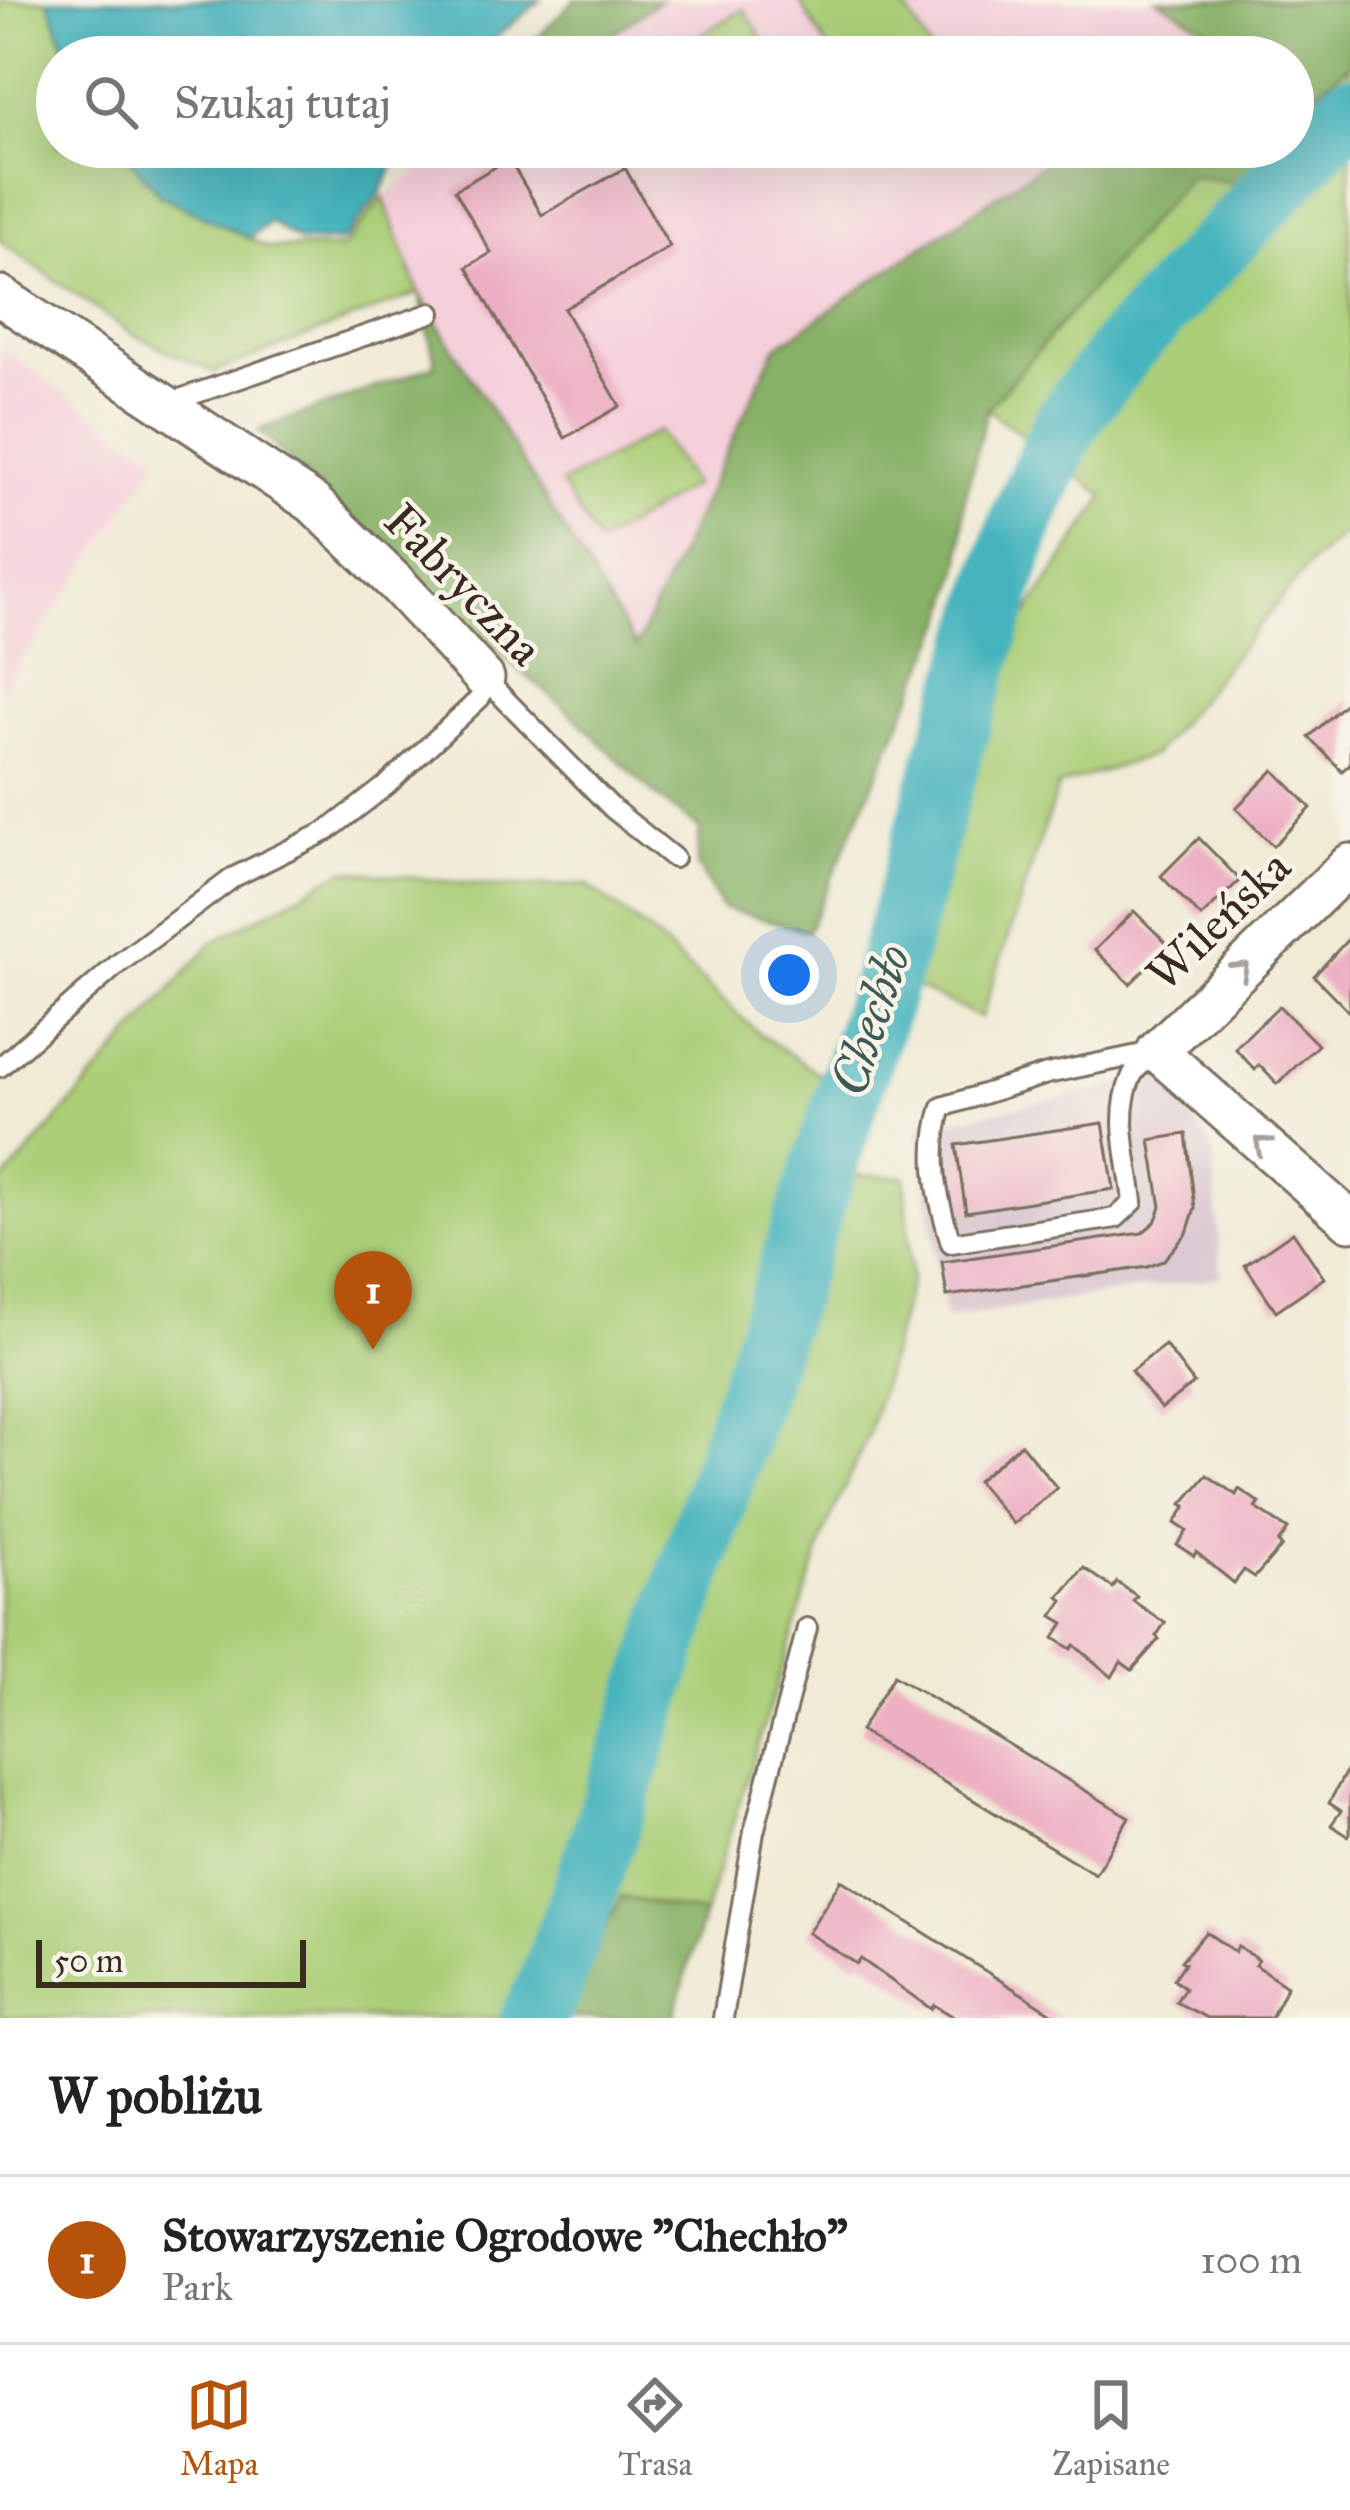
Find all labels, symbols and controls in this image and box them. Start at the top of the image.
search box [36,36,1314,168]
icon: search [78,69,144,135]
text: Szukaj tutaj [174,75,391,130]
street label: Fabryczna [372,491,556,678]
street label: Wileńska [1134,837,1303,1003]
water label: Chechło [818,937,924,1103]
your location [759,945,819,1005]
one-way arrow [1227,962,1249,984]
one-way arrow [1255,1137,1276,1158]
pin: 1 [334,1251,412,1350]
scale bar [36,1934,306,1987]
text: 50 m [54,1941,123,1981]
text: W pobliżu [48,2065,262,2127]
text: Stowarzyszenie Ogrodowe "Chechło" [162,2208,848,2263]
text: 1 [79,2236,95,2284]
text: 100 m [1200,2236,1302,2284]
text: Park [162,2263,233,2311]
tab: Mapa [180,2372,258,2484]
tab: Trasa [618,2372,692,2484]
tab: Zapisane [1052,2372,1170,2484]

